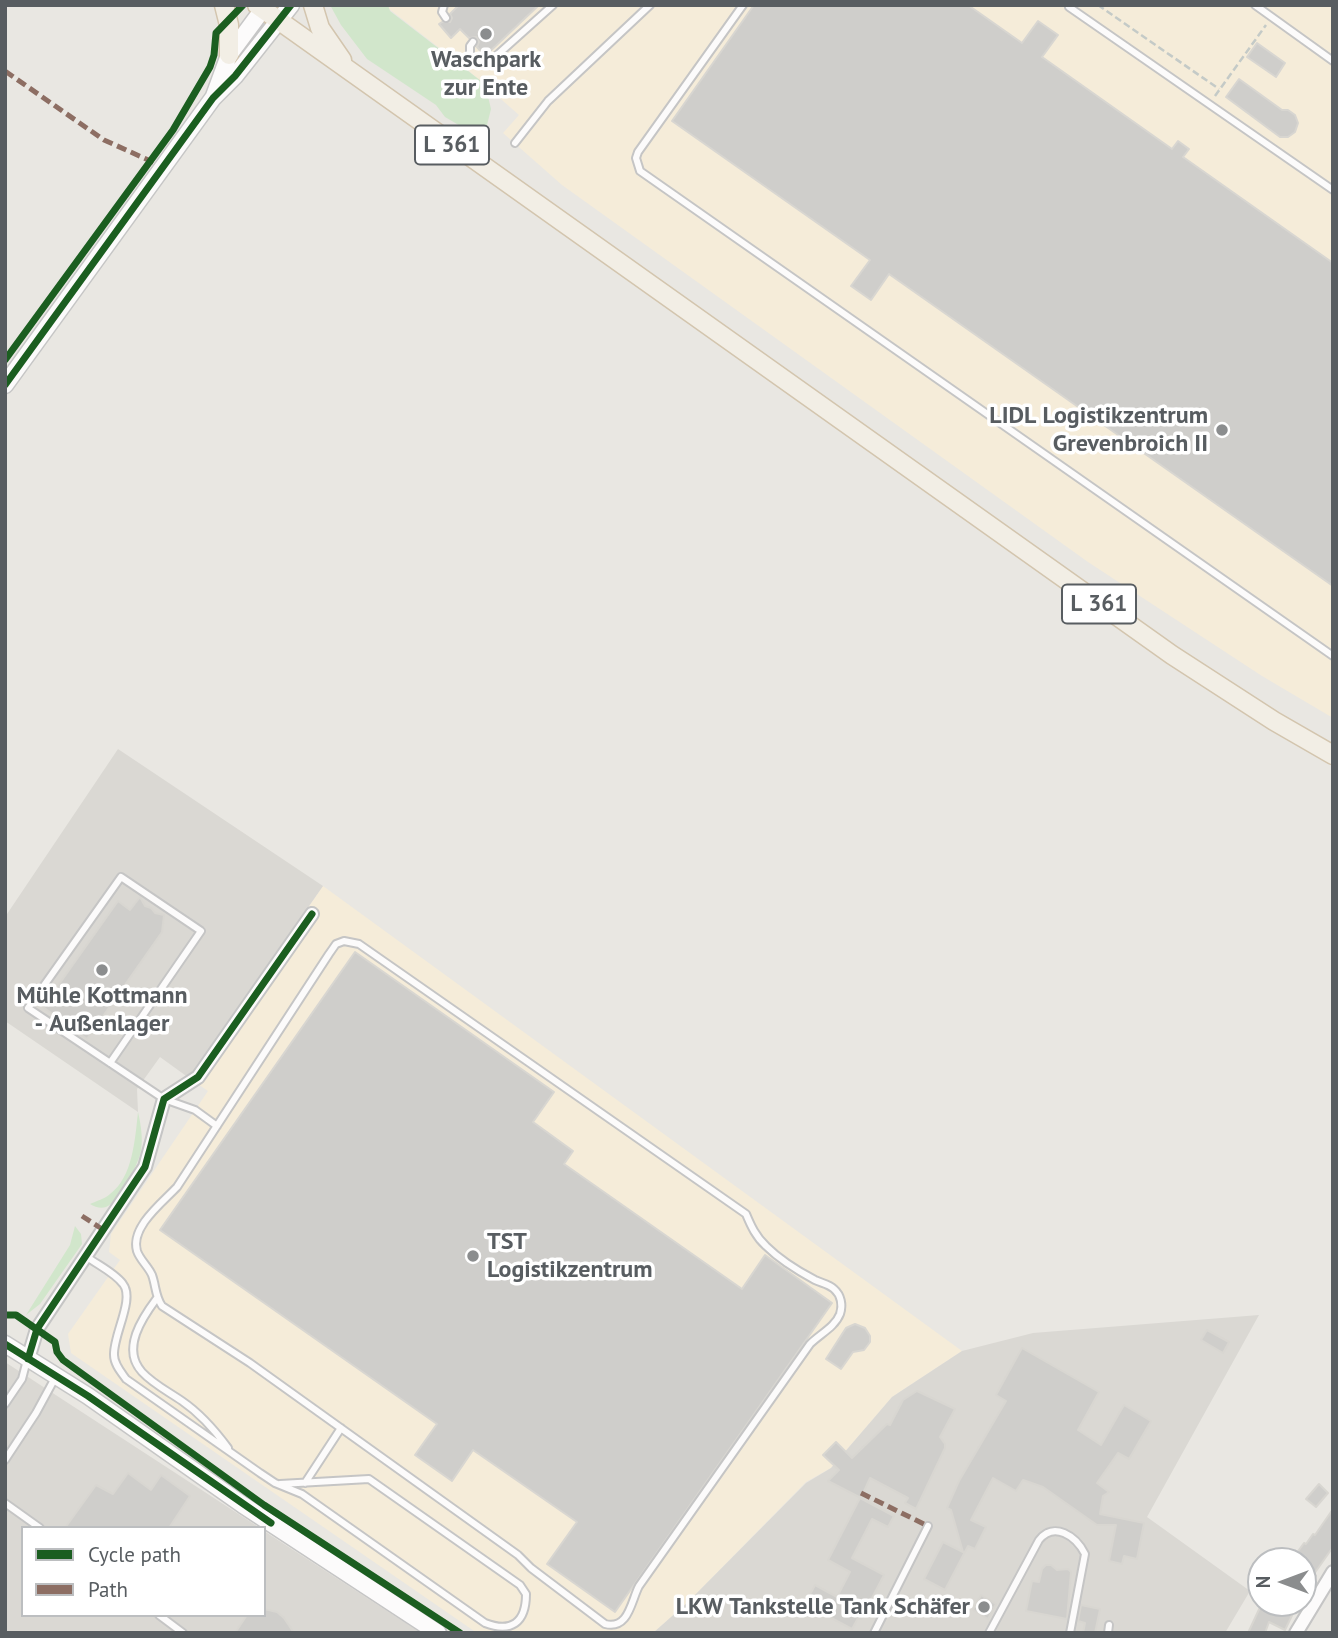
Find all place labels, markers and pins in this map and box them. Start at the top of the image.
marker: Waschpark zur Ente [478,26,494,42]
place label: Waschpark zur Ente [431,46,541,102]
place label: LIDL Logistikzentrum Grevenbroich II [989,402,1208,458]
marker: LIDL Logistikzentrum Grevenbroich II [1214,422,1230,438]
marker: Mühle Kottmann - Außenlager [94,962,110,978]
place label: Mühle Kottmann - Außenlager [16,982,188,1038]
place label: TST Logistikzentrum [487,1228,653,1284]
marker: TST Logistikzentrum [465,1248,481,1264]
place label: LKW Tankstelle Tank Schäfer [676,1593,970,1621]
marker: LKW Tankstelle Tank Schäfer [976,1599,992,1615]

